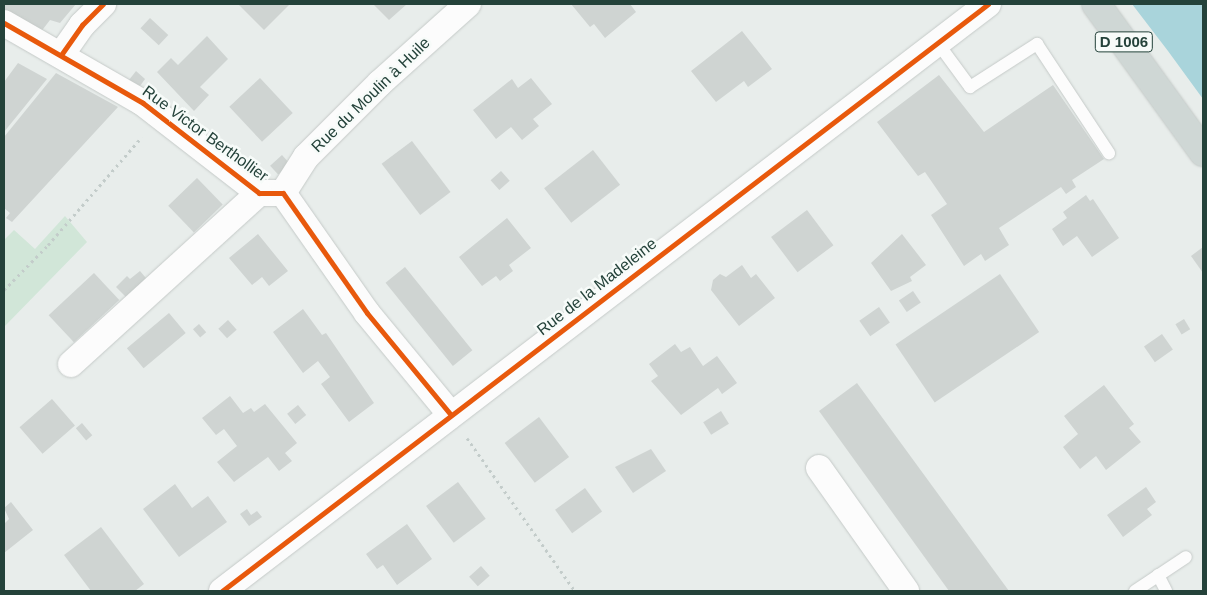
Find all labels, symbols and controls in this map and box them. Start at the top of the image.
road number: D 1006 [1094,30,1154,54]
street label: Rue du Moulin à Huile [308,33,434,157]
street label: Rue Victor Berthollier [138,82,272,186]
street label: Rue de la Madeleine [533,234,661,340]

